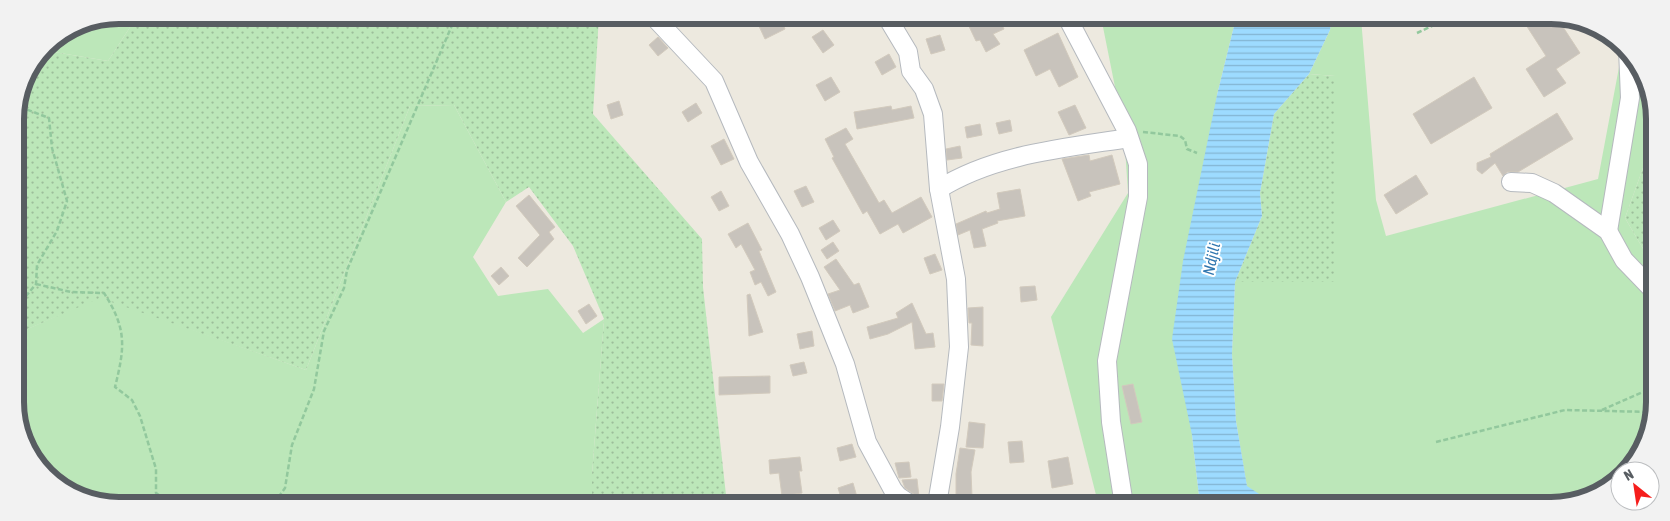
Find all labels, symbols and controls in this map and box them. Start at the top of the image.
water label: Ndjili [1199,241,1224,277]
north arrow [1610,461,1660,511]
text: N [1621,466,1636,484]

